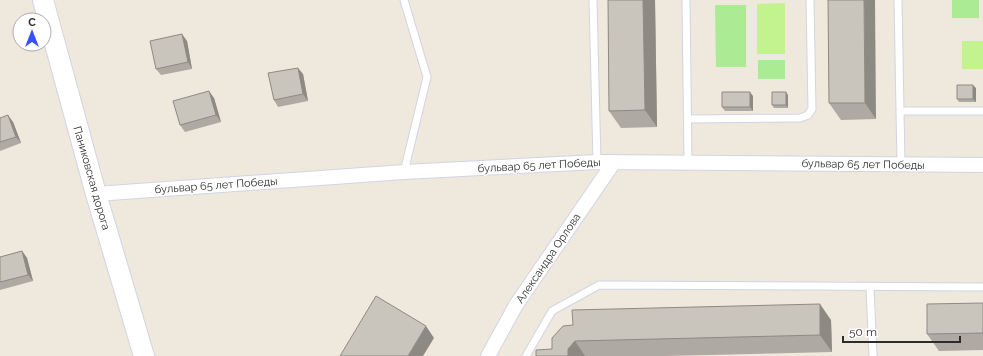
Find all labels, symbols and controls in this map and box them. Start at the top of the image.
north arrow [12,12,52,52]
text: С [28,16,36,29]
street label: Паниковская дорога [70,125,113,232]
street label: бульвар 65 лет Победы [477,156,601,175]
street label: бульвар 65 лет Победы [801,157,925,172]
street label: бульвар 65 лет Победы [154,175,278,196]
street label: Александра Орлова [513,211,583,306]
scale bar [843,318,960,344]
text: 50 m [849,325,877,339]

